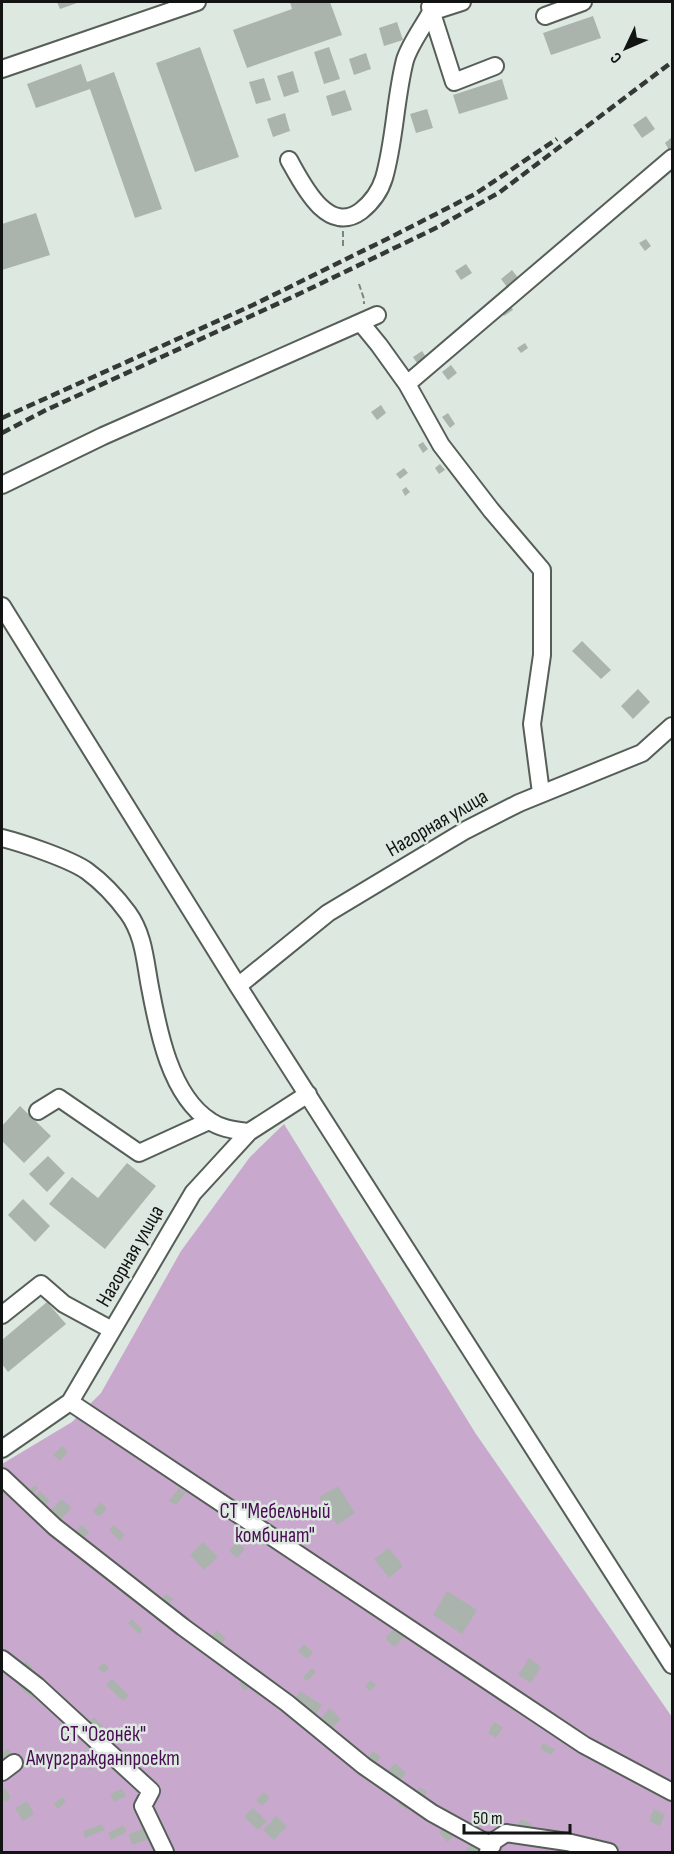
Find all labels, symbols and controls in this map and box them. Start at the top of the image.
north arrow [596,18,656,78]
text: С [607,48,626,67]
street label: Нагорная улица [382,784,492,862]
street label: Нагорная улица [91,1201,169,1311]
park label: СТ "Мебельный комбинат" [219,1499,331,1548]
park label: СТ "Огонёк" Амургражданпроект [25,1722,180,1771]
scale bar [464,1797,570,1835]
text: 50 m [473,1808,503,1829]

